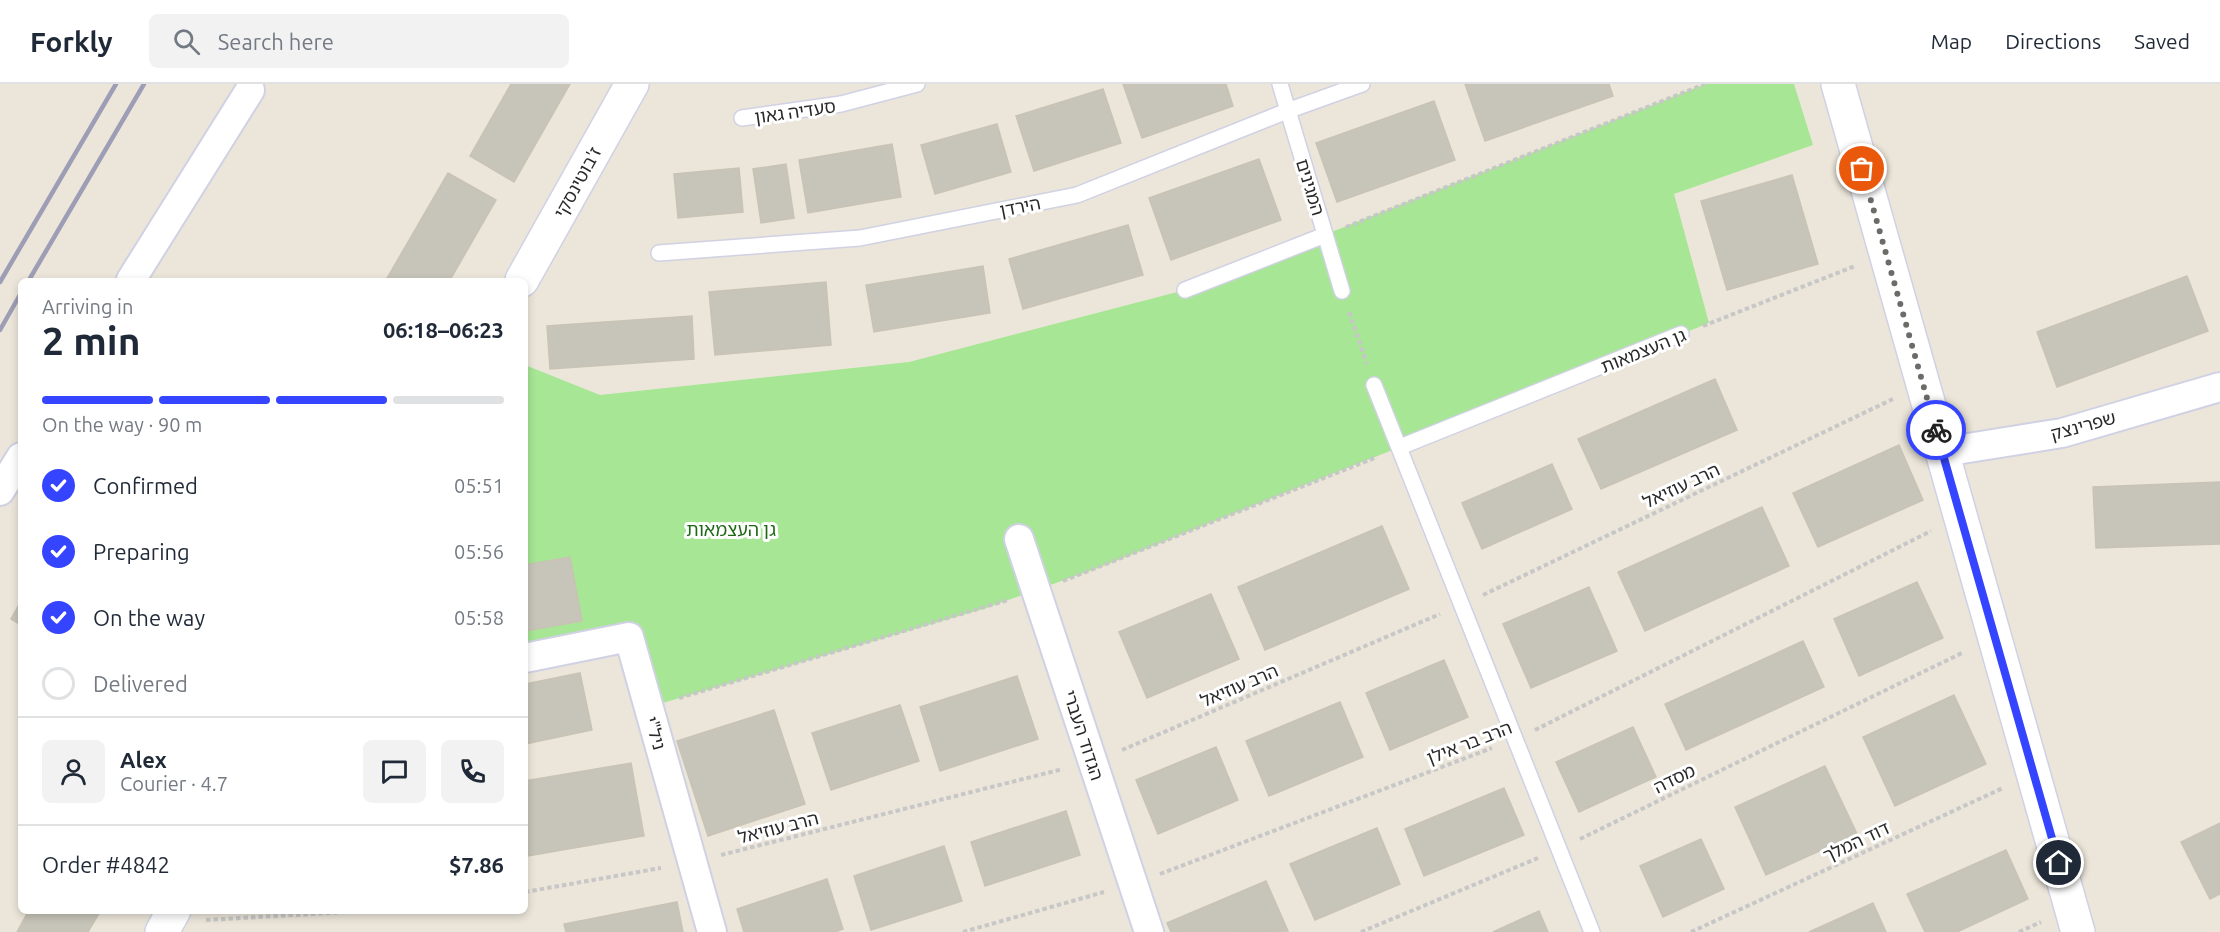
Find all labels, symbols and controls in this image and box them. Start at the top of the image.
search box [149,14,569,68]
icon: search [170,25,203,58]
text: Forkly [30,26,113,57]
text: Search here [218,29,334,54]
text: Map [1931,29,1972,53]
text: Directions [2005,29,2101,53]
text: Saved [2134,29,2190,53]
street label: סעדיה גאון [753,95,837,127]
street label: ז'בוטינסקי [549,143,605,221]
pin [1836,143,1887,194]
icon: bag [1845,152,1878,185]
street label: המגינים [1293,156,1329,218]
street label: הירדן [998,192,1042,220]
text: Arriving in [42,295,133,318]
text: 06:18–06:23 [383,317,504,342]
text: 2 min [42,319,141,362]
street label: גן העצמאות [1598,324,1689,376]
courier [1906,400,1966,460]
street label: שפרינצק [2048,407,2118,443]
text: On the way · 90 m [42,413,202,436]
icon: bike [1920,414,1953,447]
street label: הרב עוזיאל [1639,459,1723,511]
icon: check [42,469,75,502]
text: Confirmed [93,473,198,498]
text: 05:51 [454,474,504,497]
park label: גן העצמאות [686,519,776,539]
icon: check [42,535,75,568]
text: Preparing [93,539,190,564]
text: 05:56 [454,540,504,563]
icon: check [42,601,75,634]
text: On the way [93,605,205,630]
text: 05:58 [454,606,504,629]
street label: הרב עוזיאל [1197,660,1281,710]
text: Delivered [93,671,188,696]
street label: הגדוד העברי [1060,687,1108,783]
street label: ניל"י [642,714,670,752]
street label: הרב בר אילן [1424,717,1514,767]
button: person [42,740,105,803]
button: chat [363,740,426,803]
button: phone [441,740,504,803]
text: Alex [120,747,167,772]
street label: מסדה [1650,759,1698,797]
text: Courier · 4.7 [120,772,228,795]
street label: הרב עוזיאל [736,807,820,847]
street label: דוד המלך [1820,817,1893,865]
pin [2033,837,2084,888]
icon: home [2042,846,2075,879]
text: Order #4842 [42,852,170,877]
text: $7.86 [449,852,504,877]

